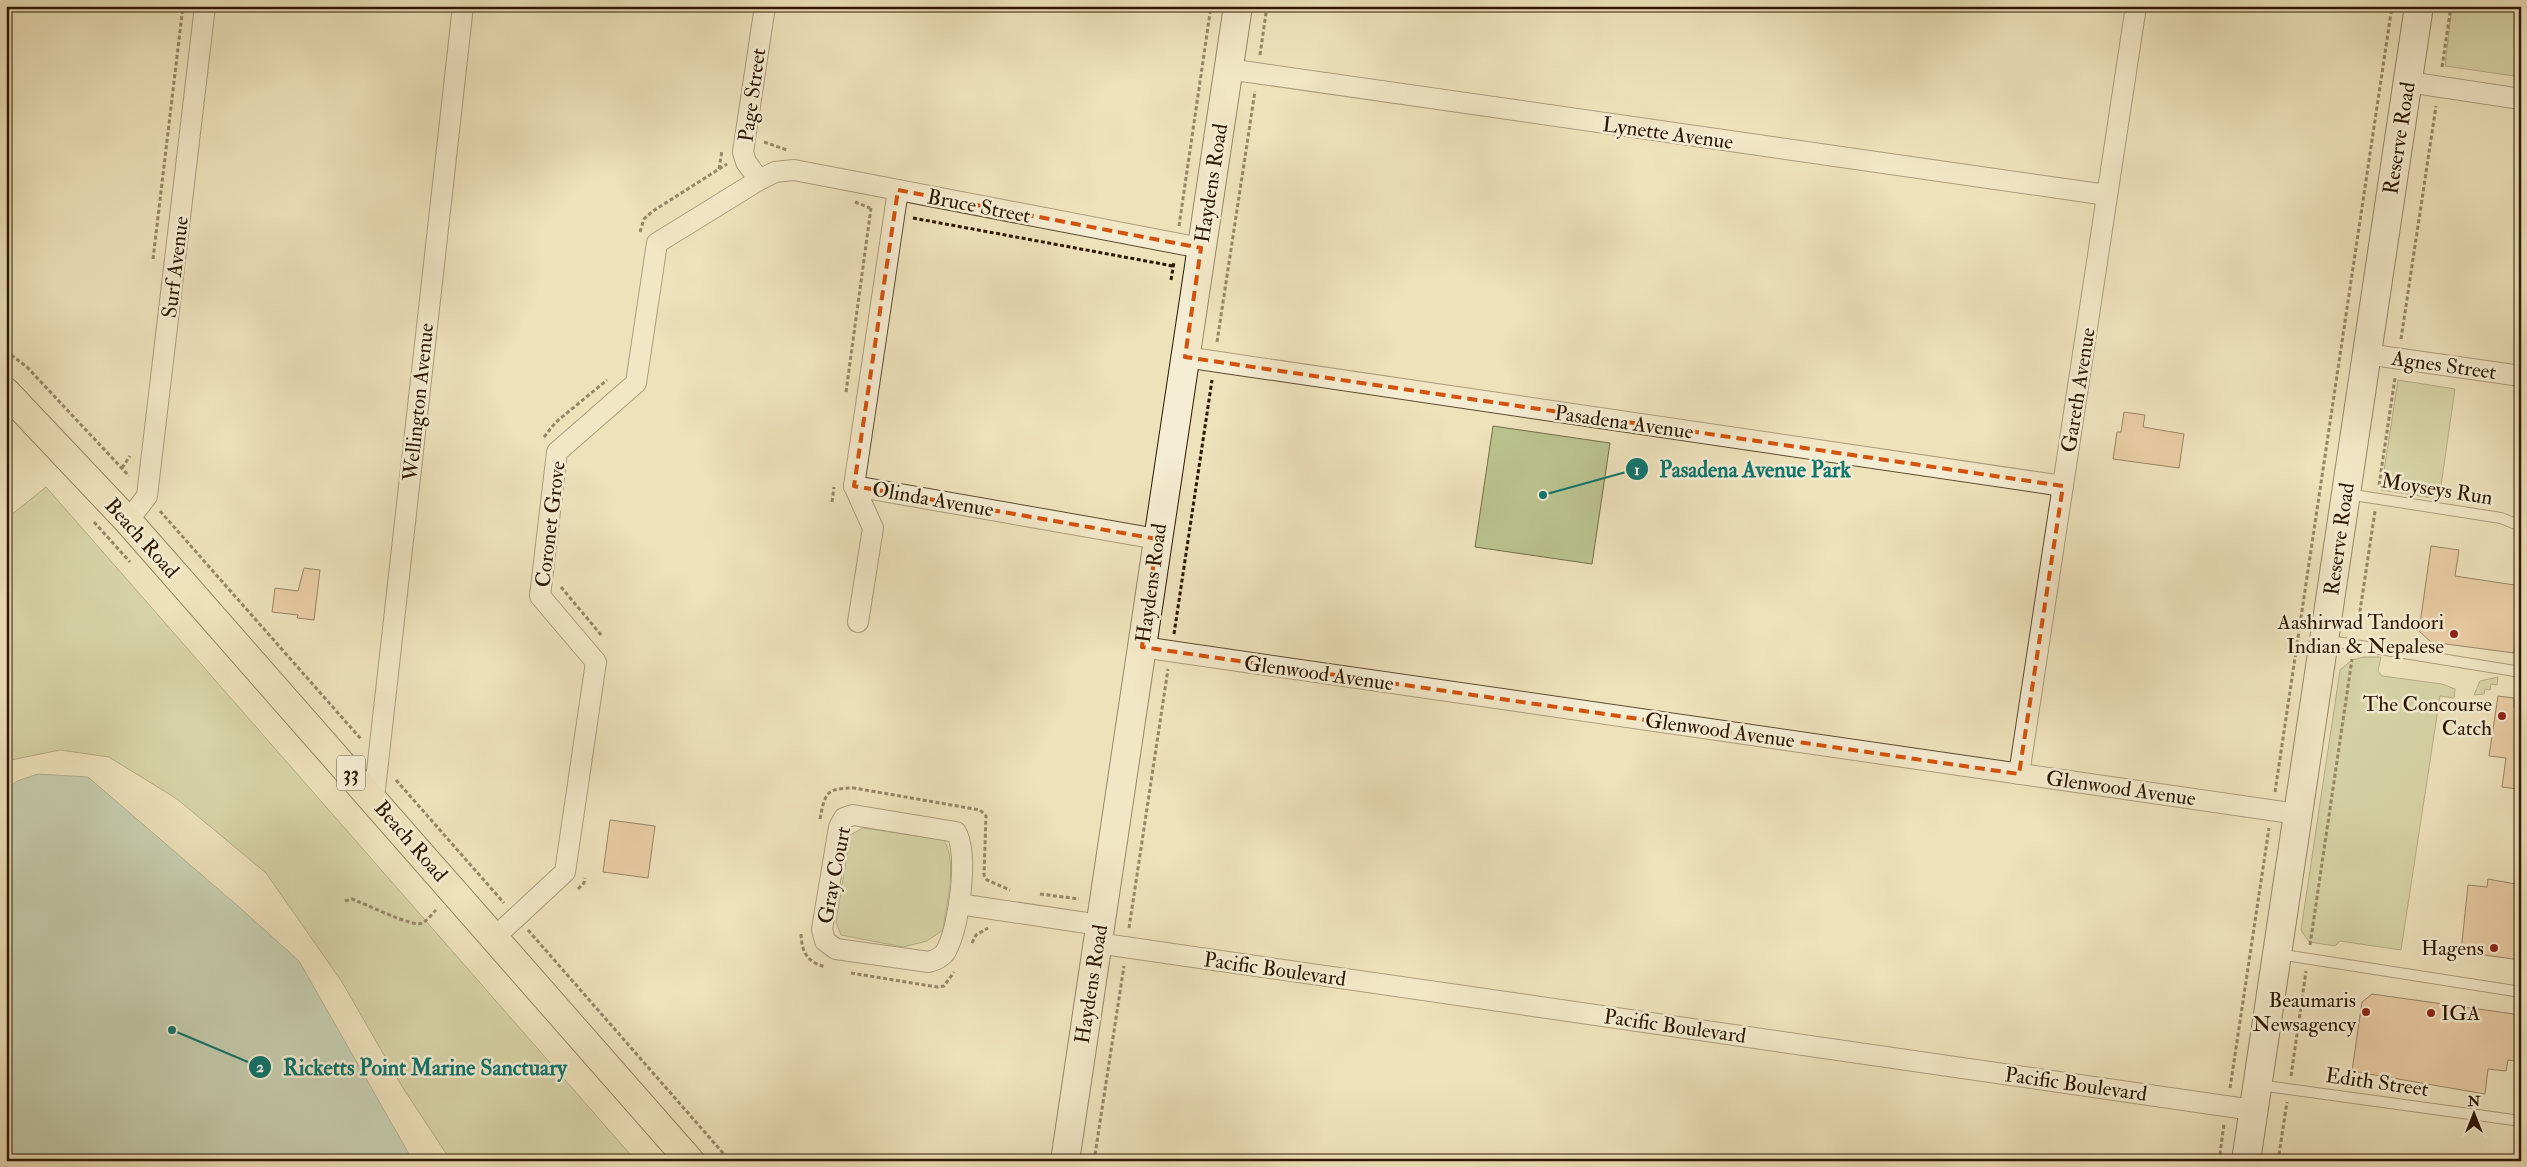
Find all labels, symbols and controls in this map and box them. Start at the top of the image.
street label: Page Street [733,46,772,144]
street label: Reserve Road [2377,79,2422,196]
street label: Lynette Avenue [1601,111,1735,156]
street label: Haydens Road [1189,121,1234,244]
street label: Bruce Street [925,183,1033,230]
street label: Surf Avenue [156,214,195,319]
street label: Wellington Avenue [397,322,440,483]
street label: Gareth Avenue [2055,326,2102,454]
street label: Agnes Street [2389,345,2498,386]
street label: Pasadena Avenue [1553,399,1695,446]
callout: Pasadena Avenue Park [1624,451,1860,488]
text: Pasadena Avenue Park [1659,456,1851,484]
street label: Coronet Grove [529,459,572,589]
text: 1 [1634,461,1640,480]
street label: Moyseys Run [2379,467,2495,512]
street label: Olinda Avenue [870,476,996,523]
street label: Reserve Road [2318,480,2361,597]
street label: Beach Road [98,493,185,585]
street label: Haydens Road [1130,521,1173,644]
place label: Aashirwad Tandoori Indian & Nepalese [2277,609,2444,660]
marker: Aashirwad Tandoori Indian & Nepalese [2448,628,2460,640]
street label: Glenwood Avenue [1242,650,1396,697]
place label: The Concourse Catch [2363,691,2492,742]
street label: Glenwood Avenue [1643,707,1797,754]
marker: The Concourse Catch [2496,710,2508,722]
road number: 33 [337,756,365,790]
street label: Glenwood Avenue [2044,765,2198,812]
street label: Beach Road [368,795,454,888]
street label: Gray Court [812,824,857,926]
street label: Haydens Road [1069,922,1114,1045]
place label: Hagens [2421,935,2484,962]
marker: Hagens [2488,942,2500,954]
street label: Pacific Boulevard [1202,946,1348,993]
place label: Beaumaris Newsagency [2253,987,2357,1038]
place label: IGA [2441,1000,2480,1027]
street label: Pacific Boulevard [1602,1003,1748,1050]
marker: Beaumaris Newsagency [2360,1006,2372,1018]
marker: IGA [2425,1007,2437,1019]
callout: Ricketts Point Marine Sanctuary [248,1049,577,1086]
text: Ricketts Point Marine Sanctuary [283,1054,568,1083]
text: 2 [256,1058,264,1077]
street label: Pacific Boulevard [2003,1061,2149,1108]
street label: Edith Street [2324,1062,2430,1103]
north arrow [2450,1090,2500,1140]
text: N [2467,1093,2481,1110]

